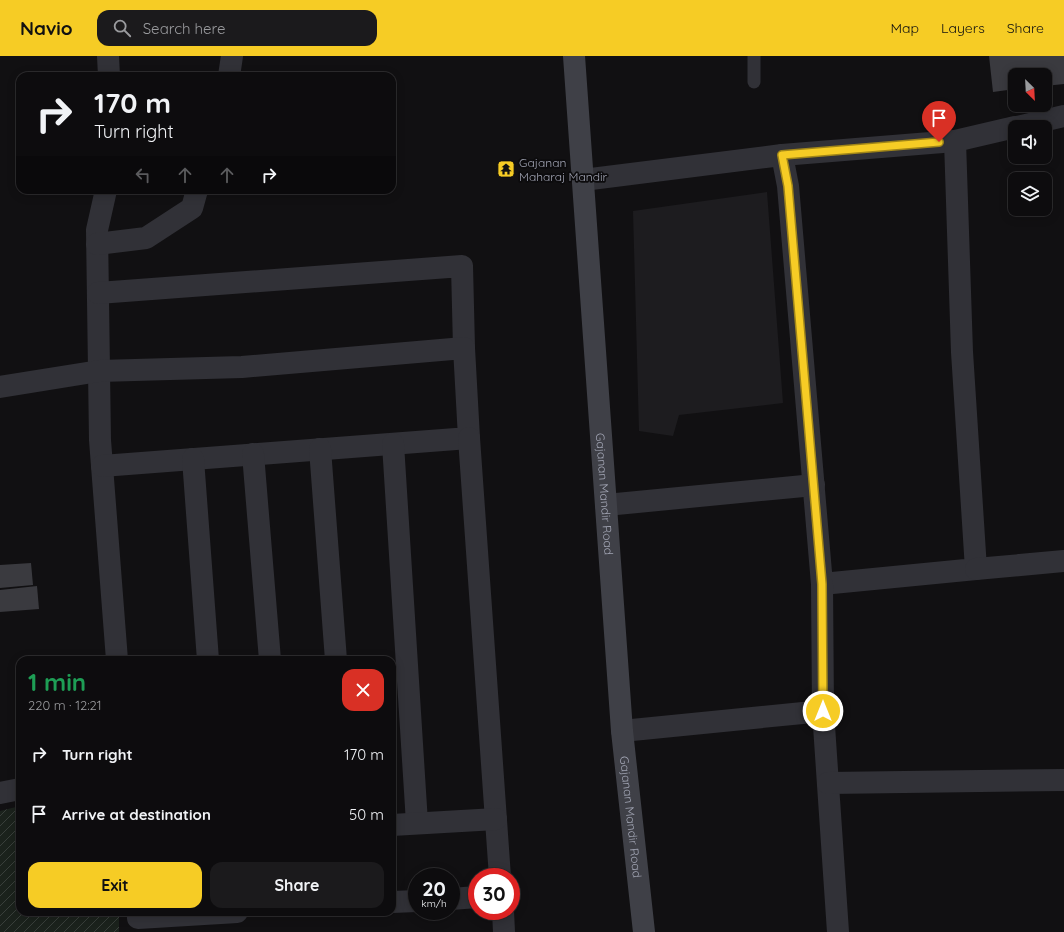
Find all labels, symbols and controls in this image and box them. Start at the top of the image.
search box [97,10,377,46]
text: Navio [20,16,73,40]
icon: search [111,17,133,39]
text: Search here [143,19,226,38]
text: Map [890,19,919,37]
text: Layers [941,19,985,37]
text: Share [1007,19,1044,37]
north arrow [1008,68,1052,112]
map controls [1008,68,1052,216]
text: 170 m [94,85,171,120]
icon: right [28,88,80,140]
pin [922,101,956,142]
icon: arrive [928,107,950,129]
text: Turn right [94,120,174,143]
button: sound [1008,120,1052,164]
place label: Gajanan Maharaj Mandir [519,155,608,184]
temple icon: Gajanan Maharaj Mandir [496,159,516,179]
icon: left [132,164,154,186]
icon: ahead [174,164,196,186]
icon: ahead [216,164,238,186]
icon: right [258,164,280,186]
button: layers [1008,172,1052,216]
street label: Gajanan Mandir Road [593,432,617,556]
text: 1 min [28,667,86,697]
button: close [342,669,384,711]
position arrow [802,690,844,732]
text: 220 m · 12:21 [28,697,102,713]
icon: right [28,743,50,765]
text: Turn right [62,745,133,764]
text: 170 m [344,745,384,764]
street label: Gajanan Mandir Road [617,755,646,878]
icon: arrive [28,803,50,825]
text: Arrive at destination [62,805,211,824]
text: 50 m [349,805,384,824]
button: Exit [28,862,202,908]
button: Share [210,862,384,908]
speed limit sign: 30 [468,868,520,920]
text: 20 [422,876,446,901]
text: km/h [421,897,447,910]

